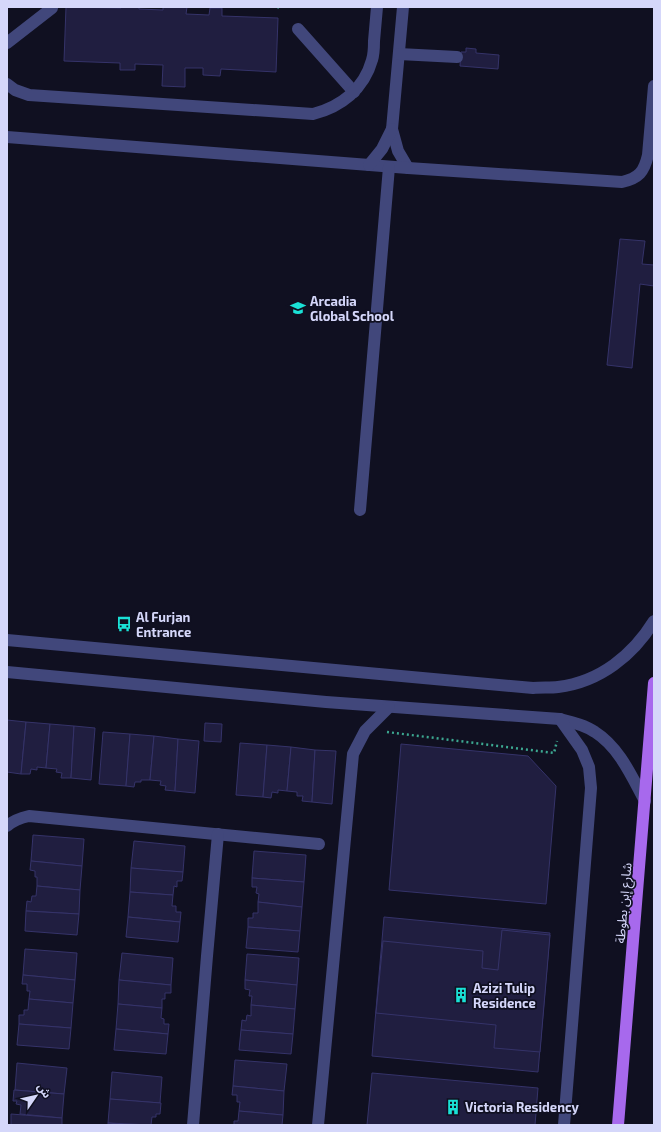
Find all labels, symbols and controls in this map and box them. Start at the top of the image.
place label: Arcadia Global School [310,293,395,324]
school or university icon: Arcadia Global School [289,299,307,317]
place label: Al Furjan Entrance [136,609,191,640]
bus stop icon: Al Furjan Entrance [115,615,133,633]
street label: شارع إبن بطوطة [611,862,637,944]
place label: Azizi Tulip Residence [473,980,536,1011]
building icon: Azizi Tulip Residence [452,986,470,1004]
north arrow [16,1076,56,1116]
text: ش [34,1080,54,1101]
building icon: Victoria Residency [444,1098,462,1116]
place label: Victoria Residency [465,1099,580,1115]

